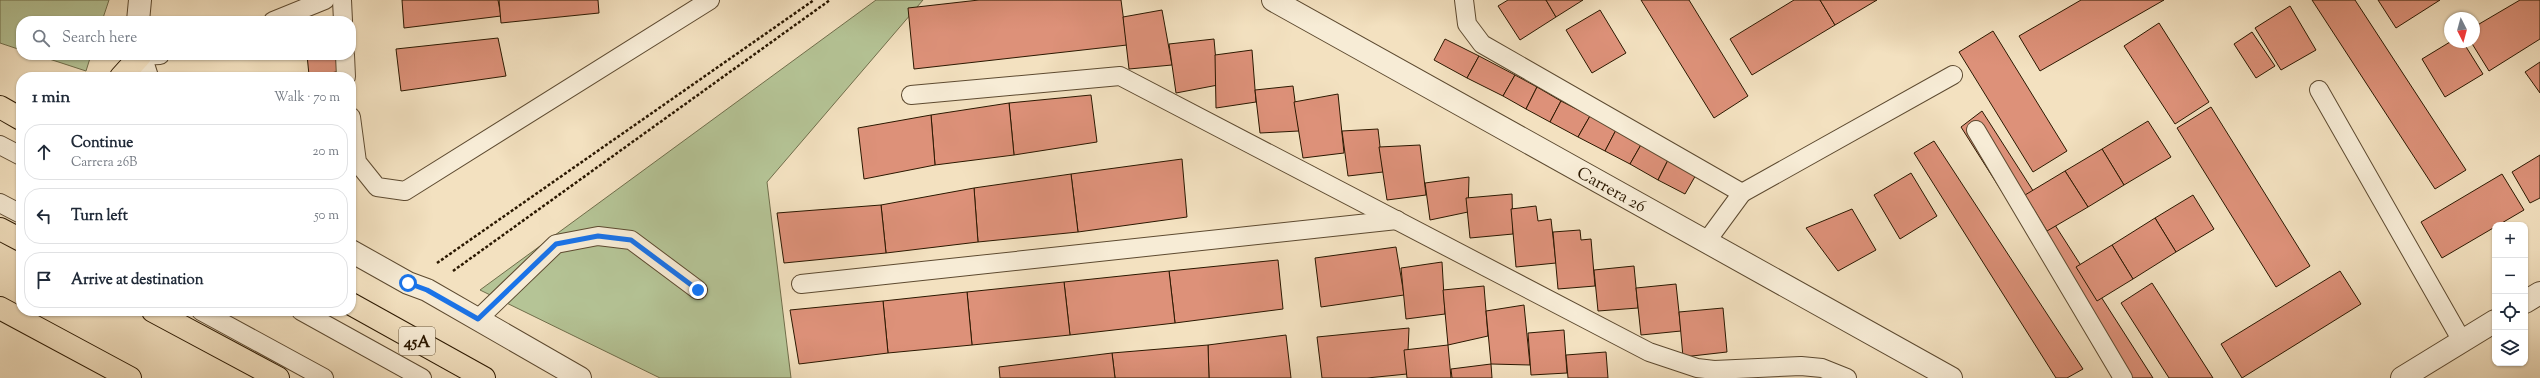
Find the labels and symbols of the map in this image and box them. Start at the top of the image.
north arrow [2444,12,2480,48]
street label: Carrera 26 [1572,162,1650,220]
route start [399,274,417,292]
route end [689,281,707,299]
road number: 45A [399,327,435,355]

